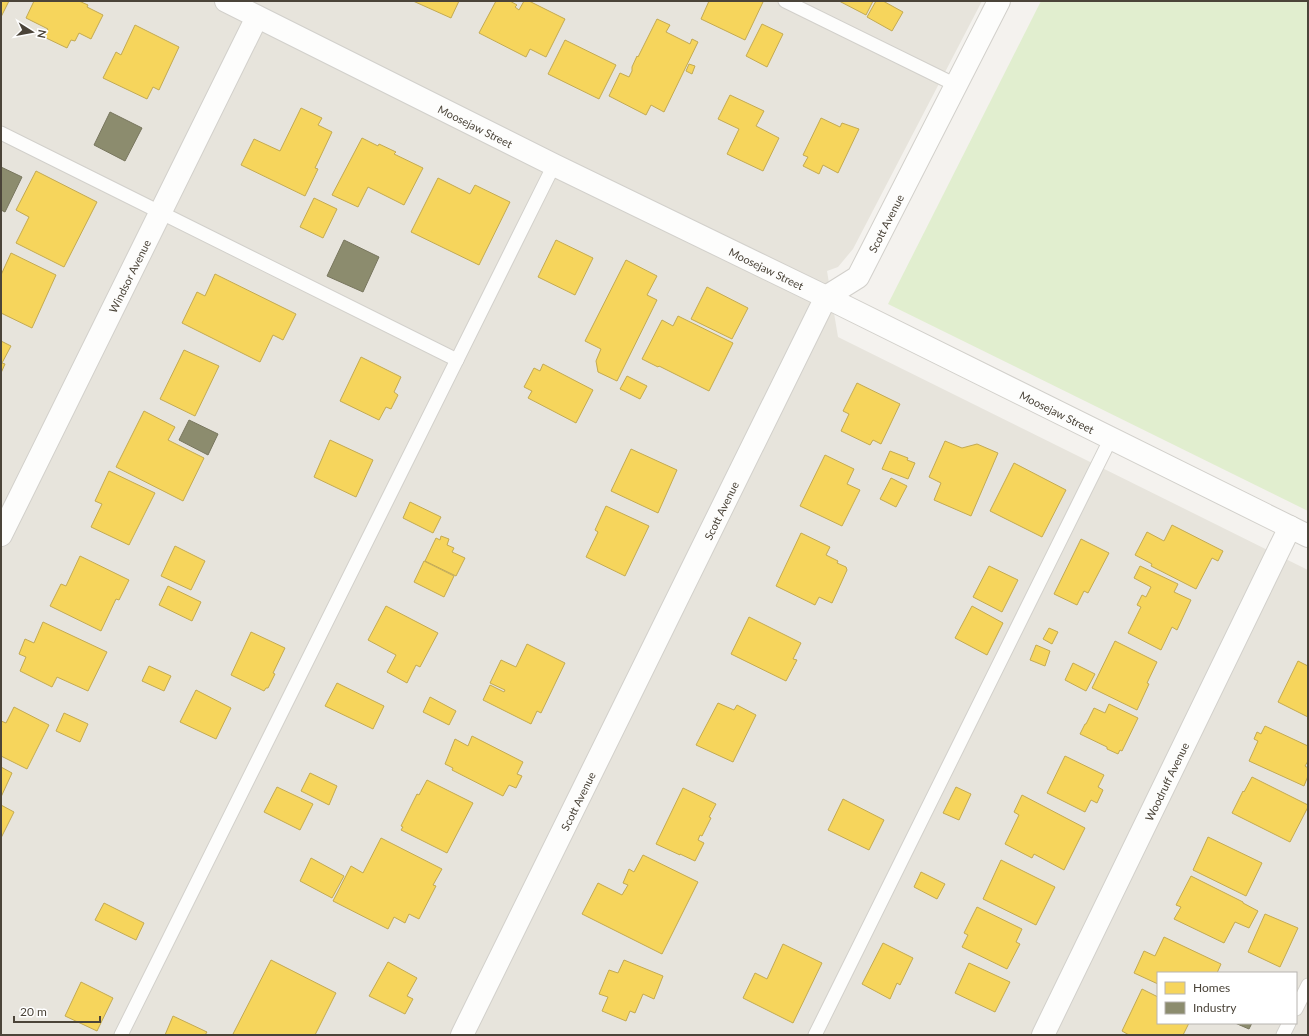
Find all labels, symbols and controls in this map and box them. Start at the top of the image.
north arrow [12,12,52,52]
text: N [35,29,49,39]
street label: Moosejaw Street [436,102,515,150]
street label: Scott Avenue [865,192,906,255]
street label: Windsor Avenue [105,237,153,315]
street label: Moosejaw Street [727,245,806,292]
street label: Moosejaw Street [1018,388,1097,436]
street label: Scott Avenue [701,479,741,542]
street label: Woodruff Avenue [1142,740,1191,823]
street label: Scott Avenue [558,769,597,832]
legend [1157,972,1297,1024]
text: Homes [1193,980,1230,995]
scale bar [14,998,100,1024]
text: Industry [1193,1000,1237,1015]
text: 20 m [20,1004,47,1019]

